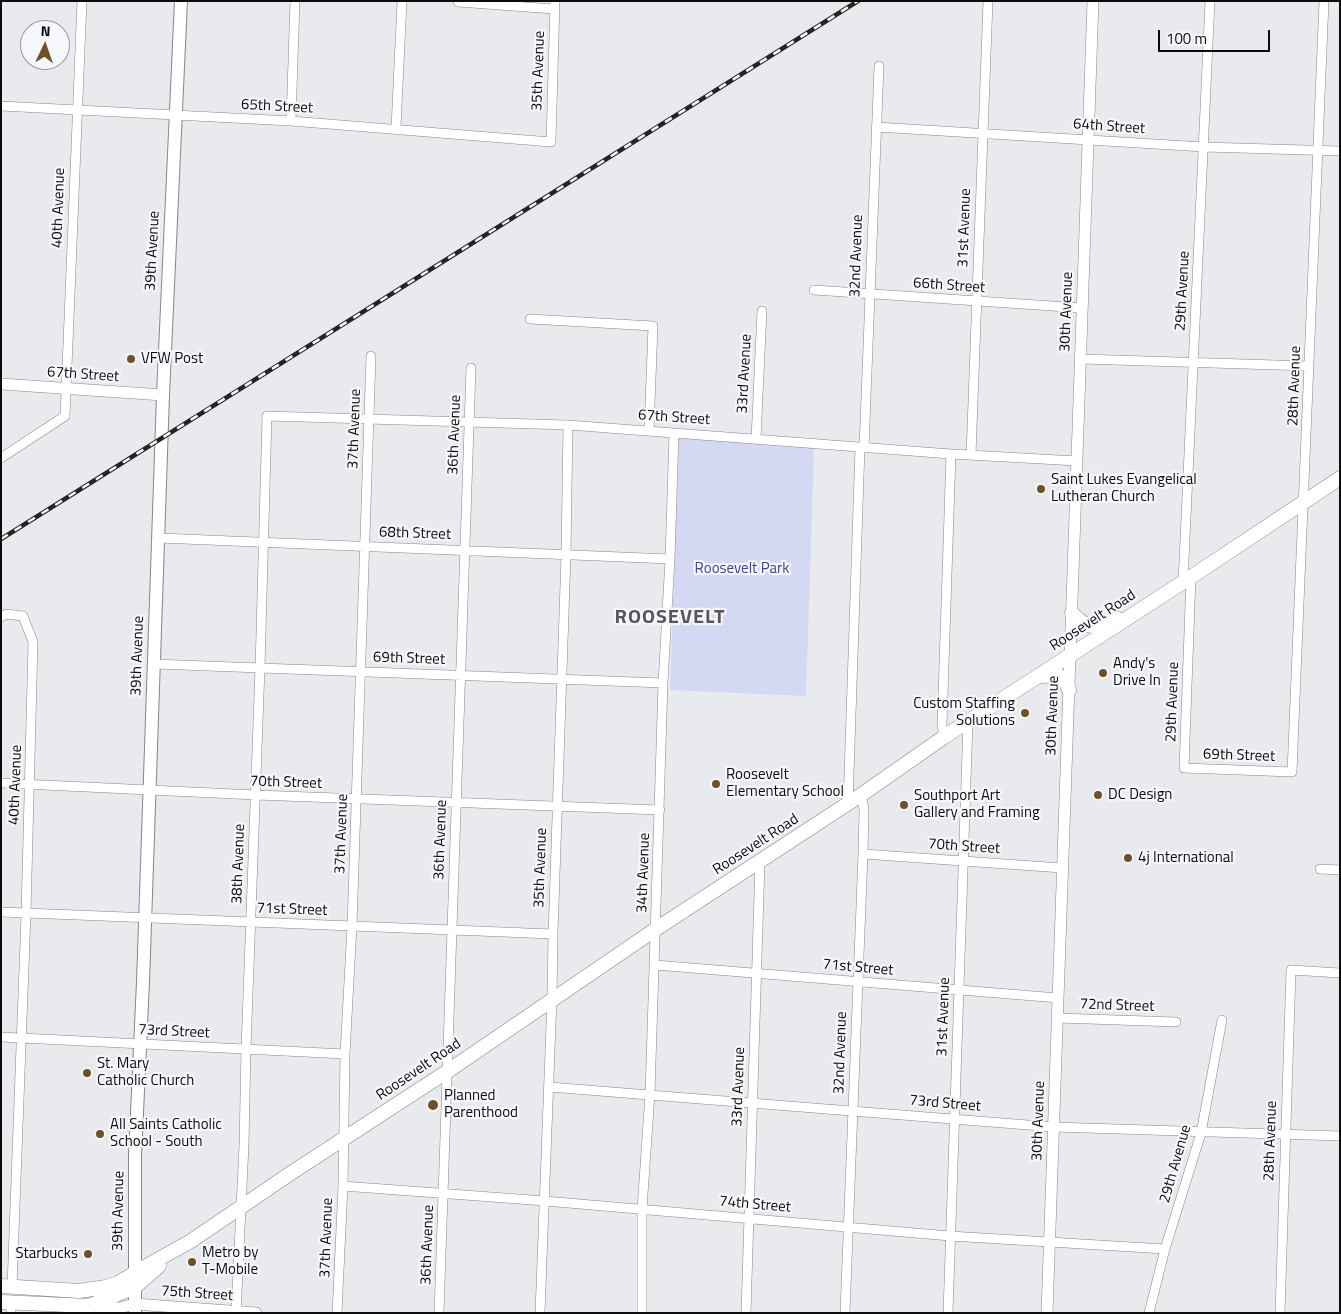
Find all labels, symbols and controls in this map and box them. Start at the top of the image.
north arrow [20,20,70,70]
text: N [40,20,51,41]
scale bar [1161,20,1274,52]
text: 100 m [1166,27,1207,50]
street label: 35th Avenue [529,31,549,111]
street label: 65th Street [241,96,313,118]
street label: 64th Street [1072,116,1146,138]
street label: 40th Avenue [49,168,69,248]
street label: 31st Avenue [955,188,975,268]
street label: 39th Avenue [142,210,164,292]
street label: 32nd Avenue [847,214,867,298]
street label: 29th Avenue [1172,250,1194,332]
street label: 30th Avenue [1057,272,1077,352]
street label: 66th Street [912,275,986,297]
street label: 33rd Avenue [734,334,756,414]
street label: 28th Avenue [1285,346,1305,426]
place label: VFW Post [141,350,203,368]
marker: VFW Post [125,353,137,365]
street label: 67th Street [46,364,120,386]
street label: 37th Avenue [345,389,365,469]
street label: 36th Avenue [445,395,465,475]
street label: 67th Street [637,407,711,429]
place label: Saint Lukes Evangelical Lutheran Church [1051,471,1197,506]
marker: Saint Lukes Evangelical Lutheran Church [1035,483,1047,495]
street label: 68th Street [379,524,451,544]
park label: Roosevelt Park [695,560,789,578]
street label: Roosevelt Road [1047,587,1139,655]
district label: ROOSEVELT [613,606,727,630]
street label: 39th Avenue [128,616,148,696]
street label: 69th Street [373,649,445,669]
place label: Andy's Drive In [1113,655,1161,690]
street label: 29th Avenue [1163,662,1183,742]
marker: Andy's Drive In [1097,667,1109,679]
street label: 30th Avenue [1043,676,1063,756]
place label: Custom Staffing Solutions [913,695,1015,730]
marker: Custom Staffing Solutions [1019,707,1031,719]
street label: 40th Avenue [6,745,26,825]
street label: 69th Street [1203,746,1275,766]
place label: Roosevelt Elementary School [726,766,844,801]
street label: 70th Street [250,773,322,793]
marker: Roosevelt Elementary School [710,778,722,790]
place label: DC Design [1108,786,1172,804]
place label: Southport Art Gallery and Framing [914,787,1040,822]
marker: DC Design [1092,789,1104,801]
street label: 37th Avenue [332,794,352,874]
marker: Southport Art Gallery and Framing [898,799,910,811]
street label: 36th Avenue [431,800,451,880]
street label: Roosevelt Road [710,811,802,879]
street label: 38th Avenue [229,824,249,904]
street label: 35th Avenue [531,828,551,908]
street label: 34th Avenue [634,833,654,913]
street label: 70th Street [927,836,1001,858]
place label: 4j International [1138,849,1234,867]
marker: 4j International [1122,852,1134,864]
street label: 71st Street [256,900,328,920]
street label: 71st Street [822,956,894,980]
street label: 31st Avenue [934,977,954,1057]
street label: 72nd Street [1079,996,1155,1016]
street label: 32nd Avenue [831,1011,851,1095]
street label: 73rd Street [138,1021,210,1043]
street label: Roosevelt Road [373,1035,465,1105]
street label: 33rd Avenue [729,1047,749,1127]
place label: St. Mary Catholic Church [97,1055,194,1090]
marker: St. Mary Catholic Church [81,1067,93,1079]
street label: 30th Avenue [1029,1081,1049,1161]
place label: Planned Parenthood [444,1087,518,1122]
street label: 73rd Street [909,1092,981,1116]
marker: Planned Parenthood [426,1098,440,1112]
street label: 28th Avenue [1261,1101,1281,1181]
place label: All Saints Catholic School - South [110,1116,222,1151]
street label: 29th Avenue [1156,1123,1196,1205]
marker: All Saints Catholic School - South [94,1128,106,1140]
street label: 39th Avenue [109,1171,129,1251]
street label: 74th Street [718,1193,792,1217]
street label: 37th Avenue [317,1198,337,1278]
street label: 36th Avenue [418,1205,438,1285]
place label: Metro by T-Mobile [202,1244,259,1279]
place label: Starbucks [15,1245,78,1263]
marker: Starbucks [82,1248,94,1260]
marker: Metro by T-Mobile [186,1256,198,1268]
street label: 75th Street [160,1283,234,1305]

